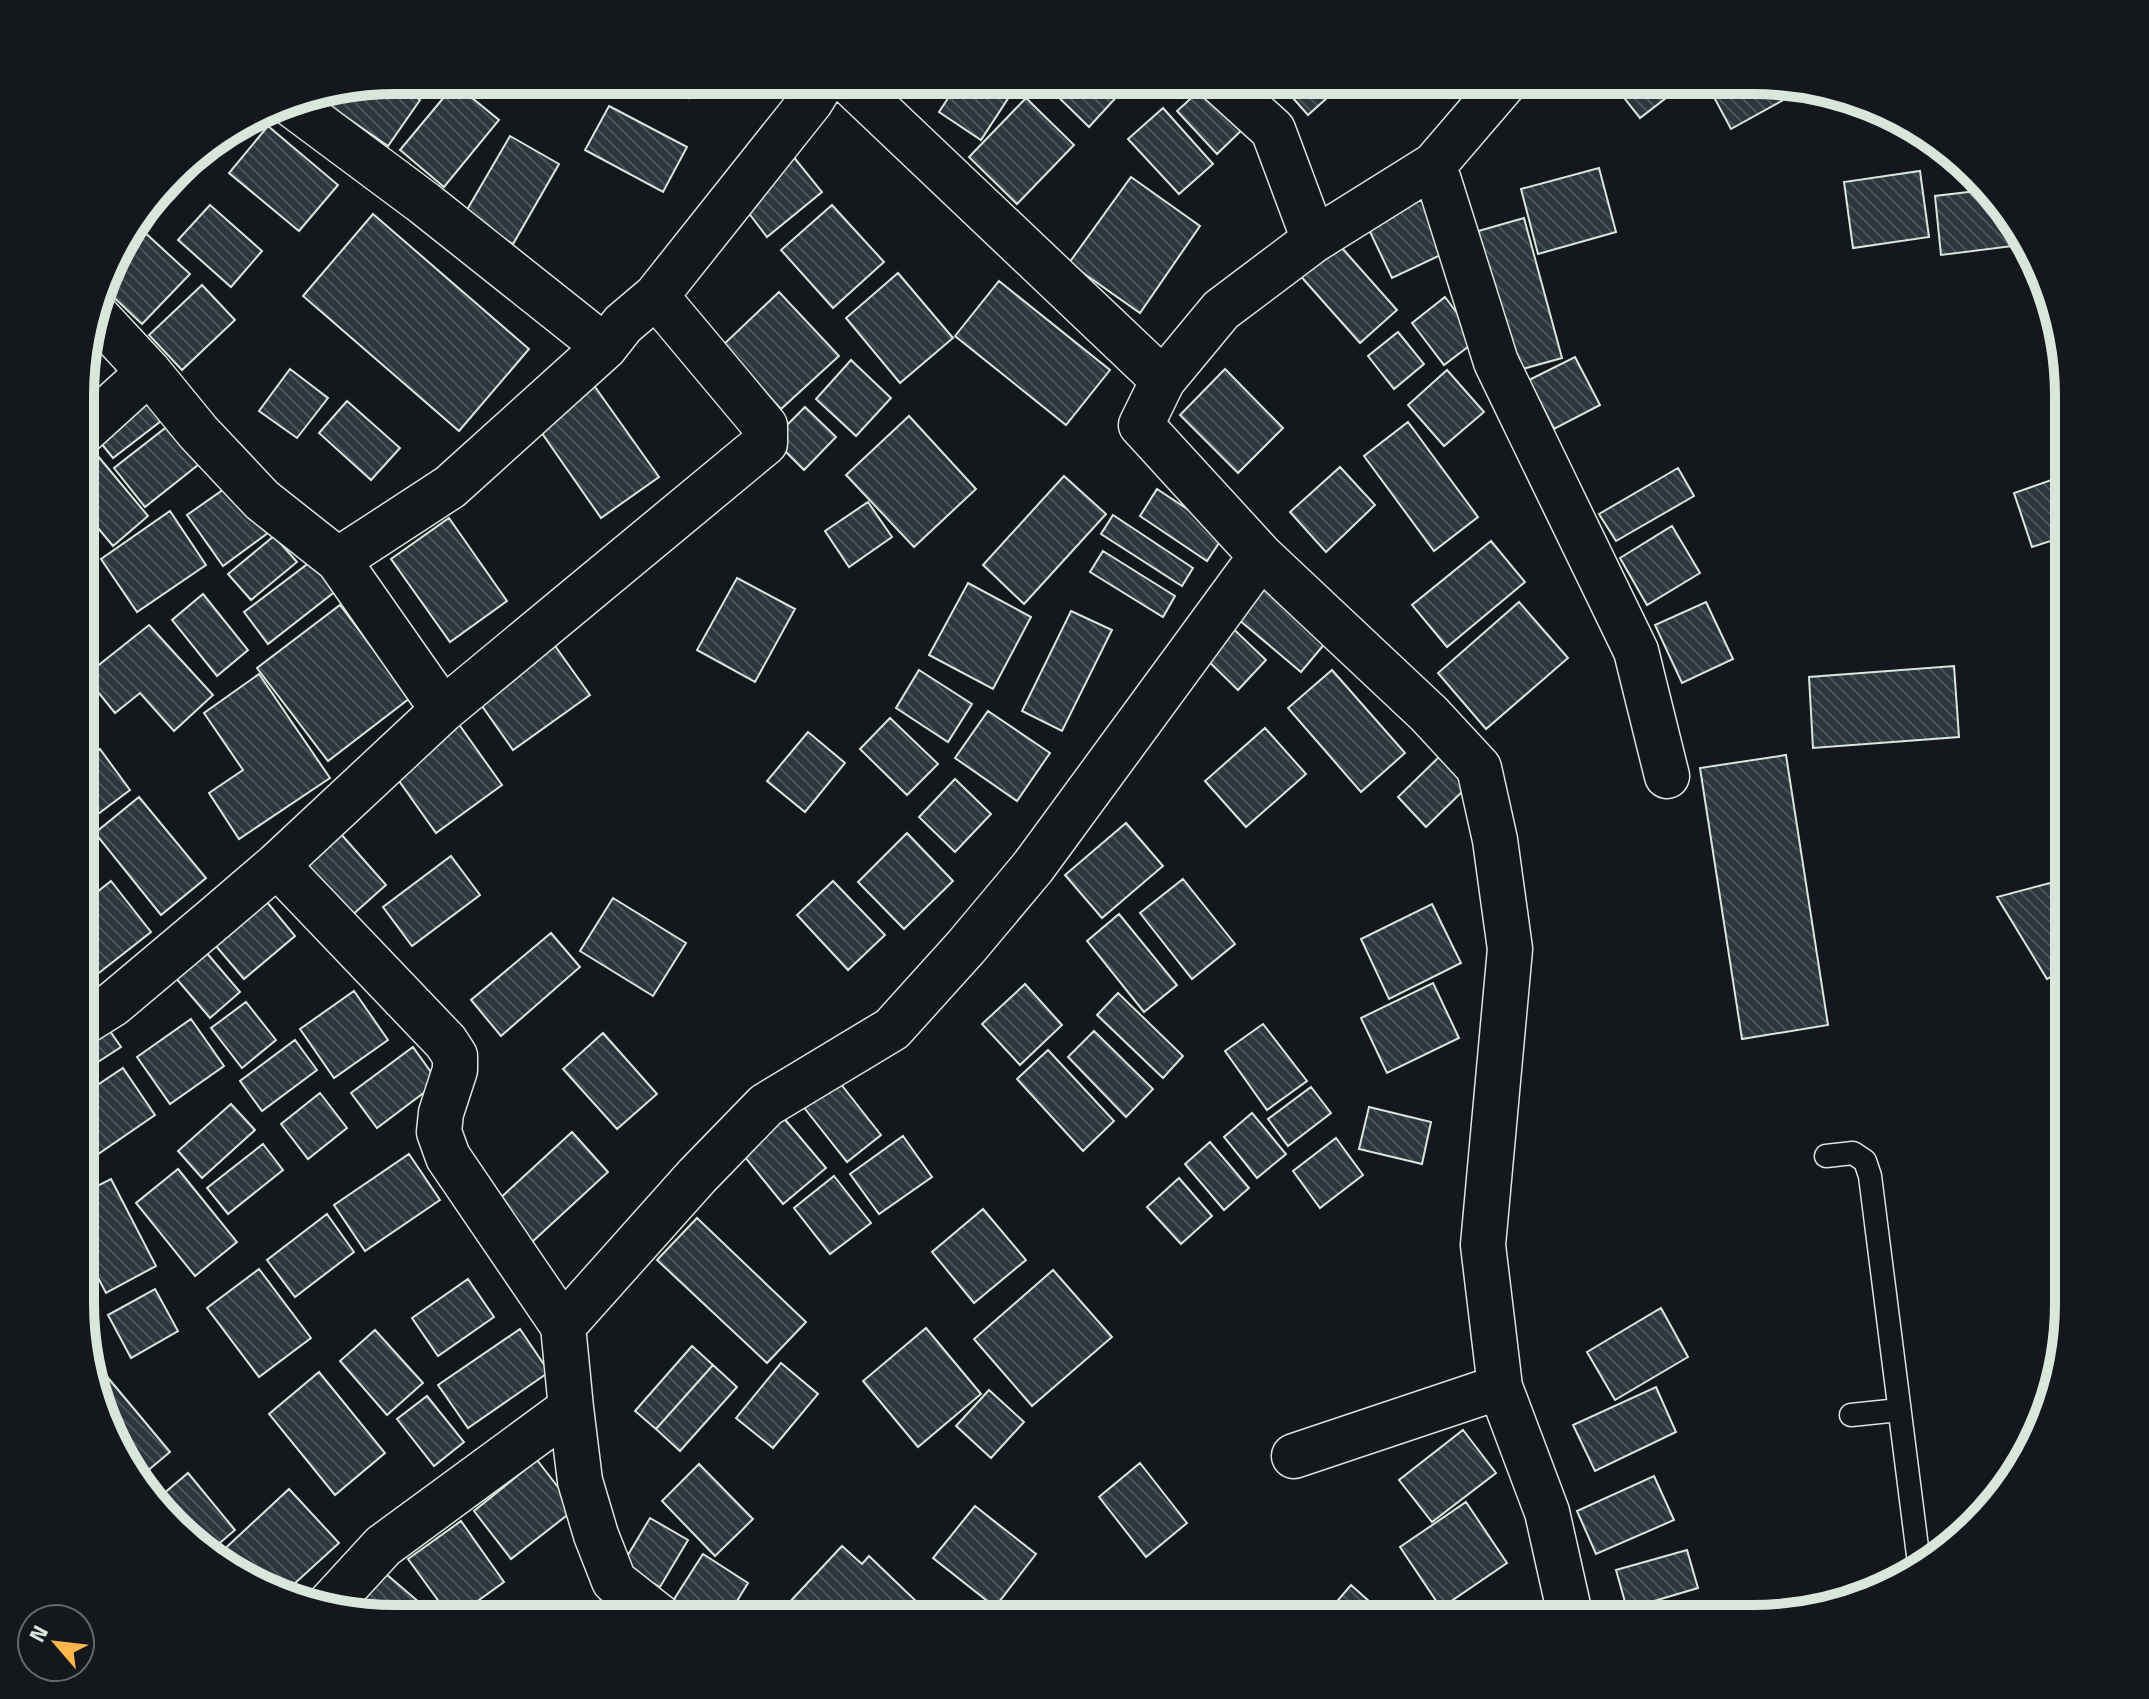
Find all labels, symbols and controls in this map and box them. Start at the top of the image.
north arrow [16,1603,96,1683]
text: N [20,1619,57,1648]

